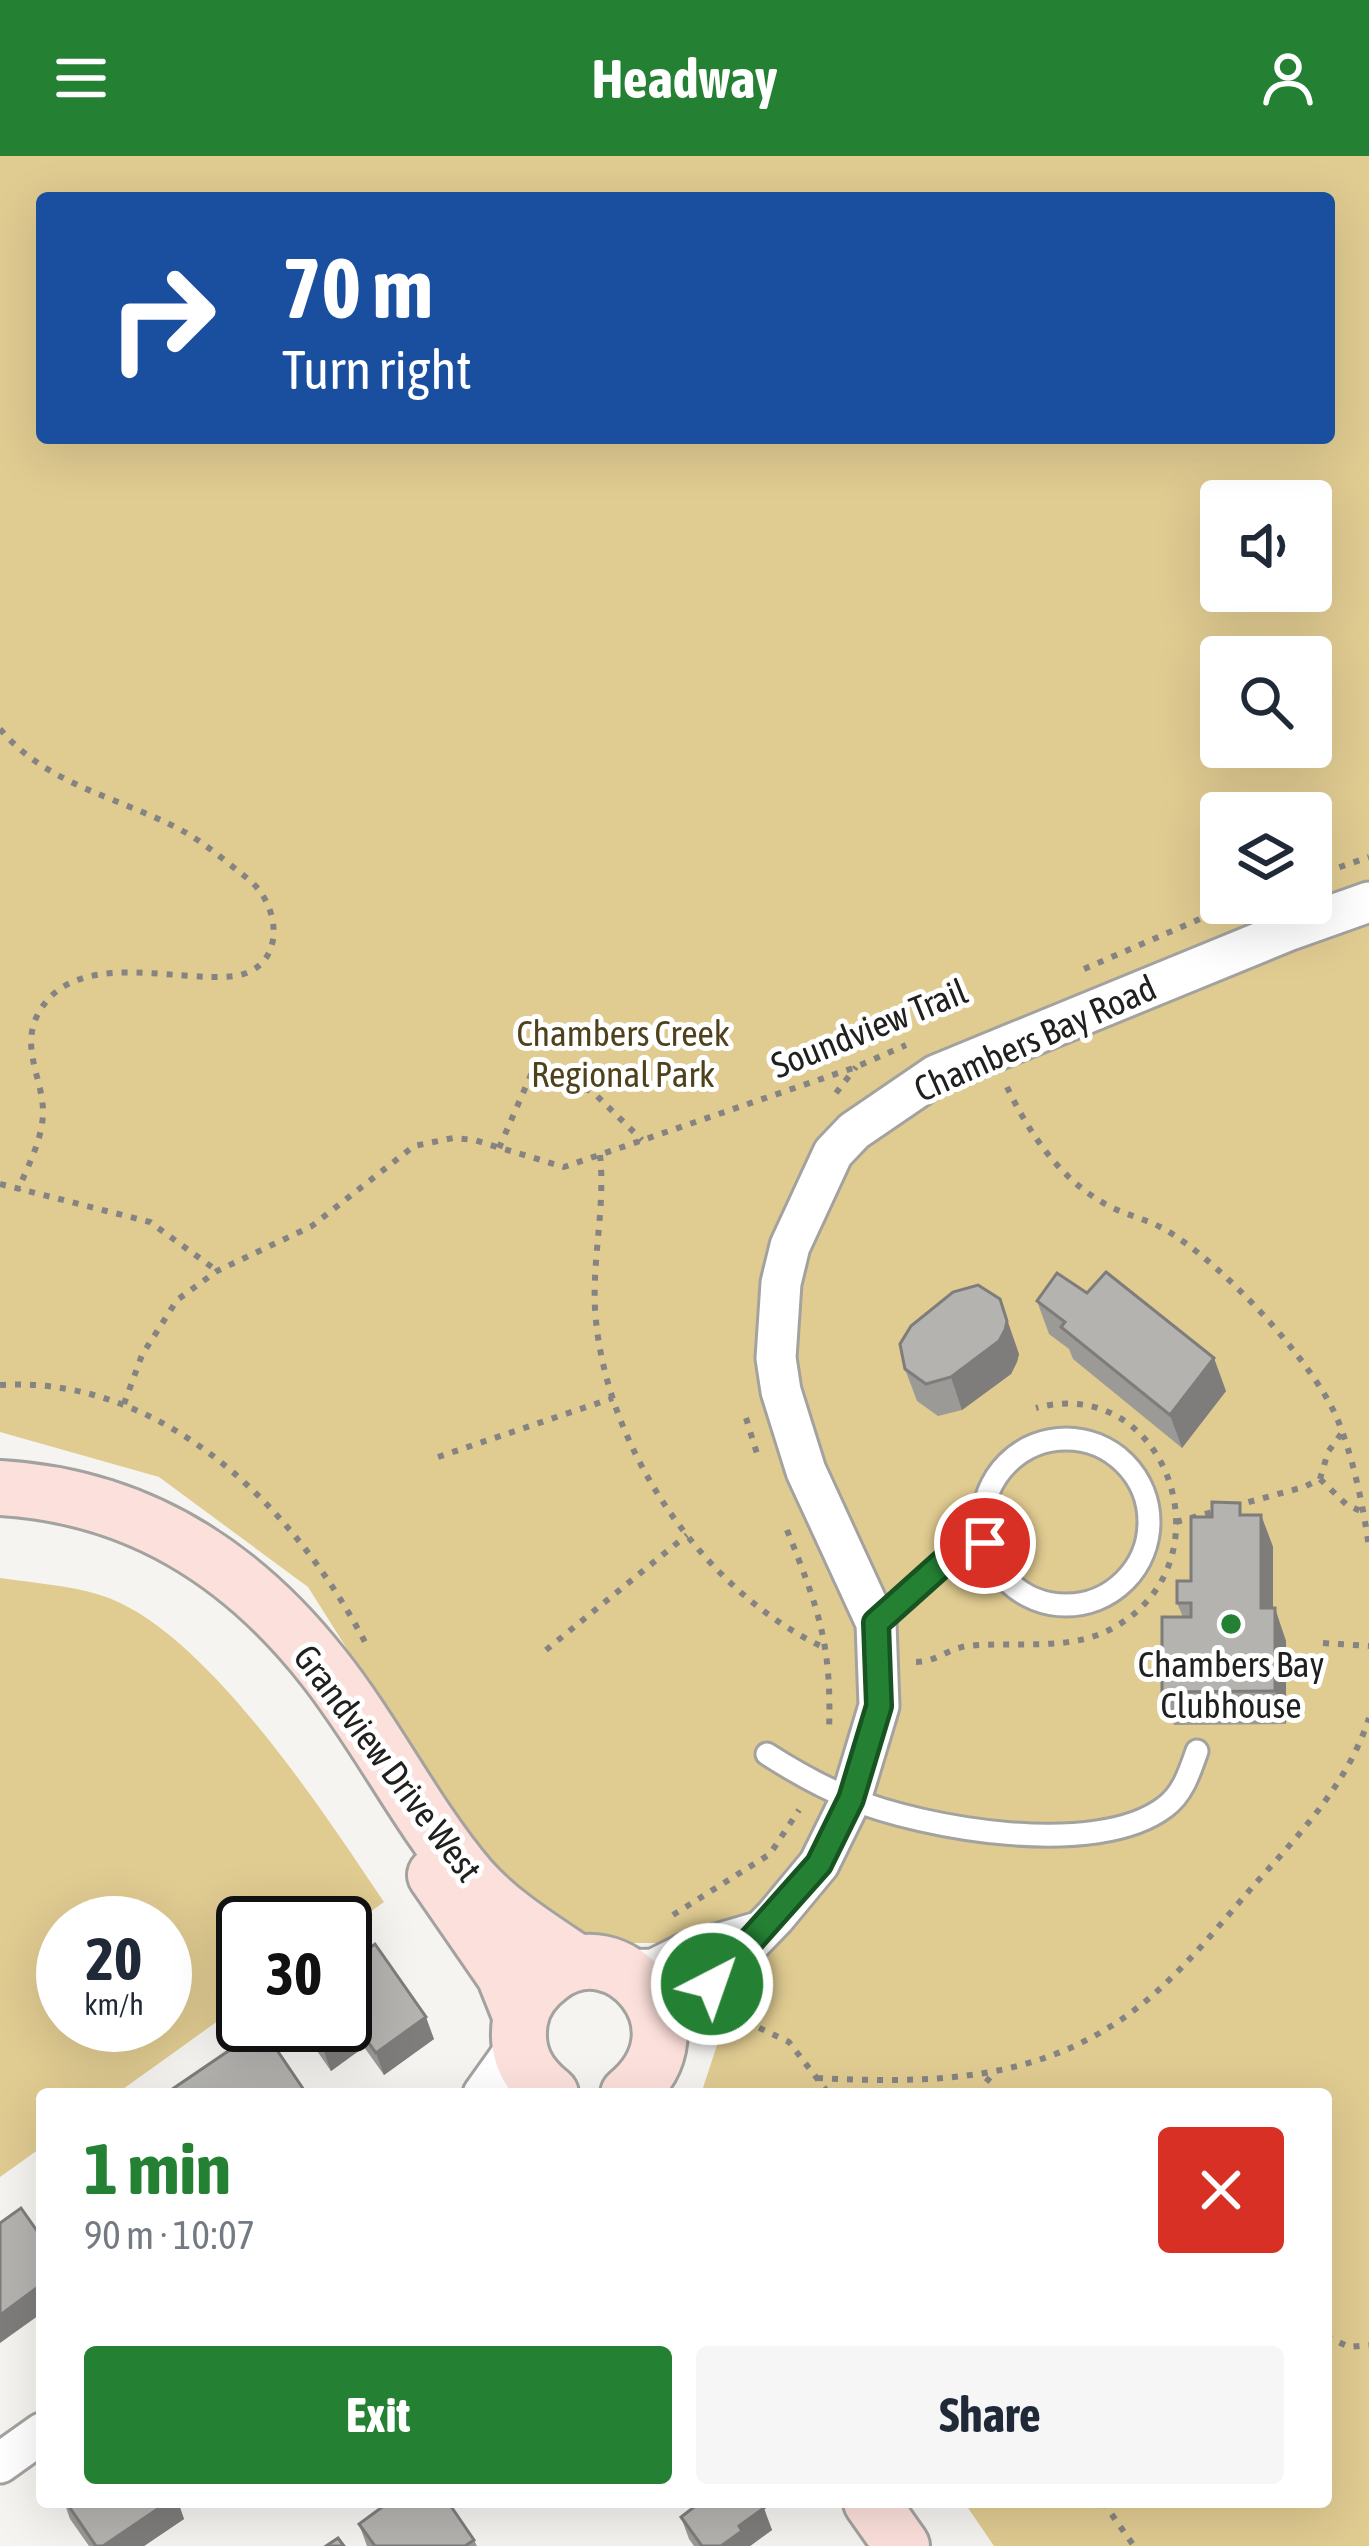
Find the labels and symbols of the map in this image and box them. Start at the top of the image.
street label: Chambers Bay Road [908,966,1162,1110]
street label: Soundview Trail [765,969,974,1086]
park label: Chambers Creek Regional Park [516,1012,730,1095]
pin [934,1492,1036,1594]
marker: Chambers Bay Clubhouse [1218,1611,1244,1637]
street label: Grandview Drive West [285,1637,491,1889]
place label: Chambers Bay Clubhouse [1138,1643,1324,1726]
speed limit sign: 30 [216,1896,372,2052]
position arrow [649,1921,775,2047]

